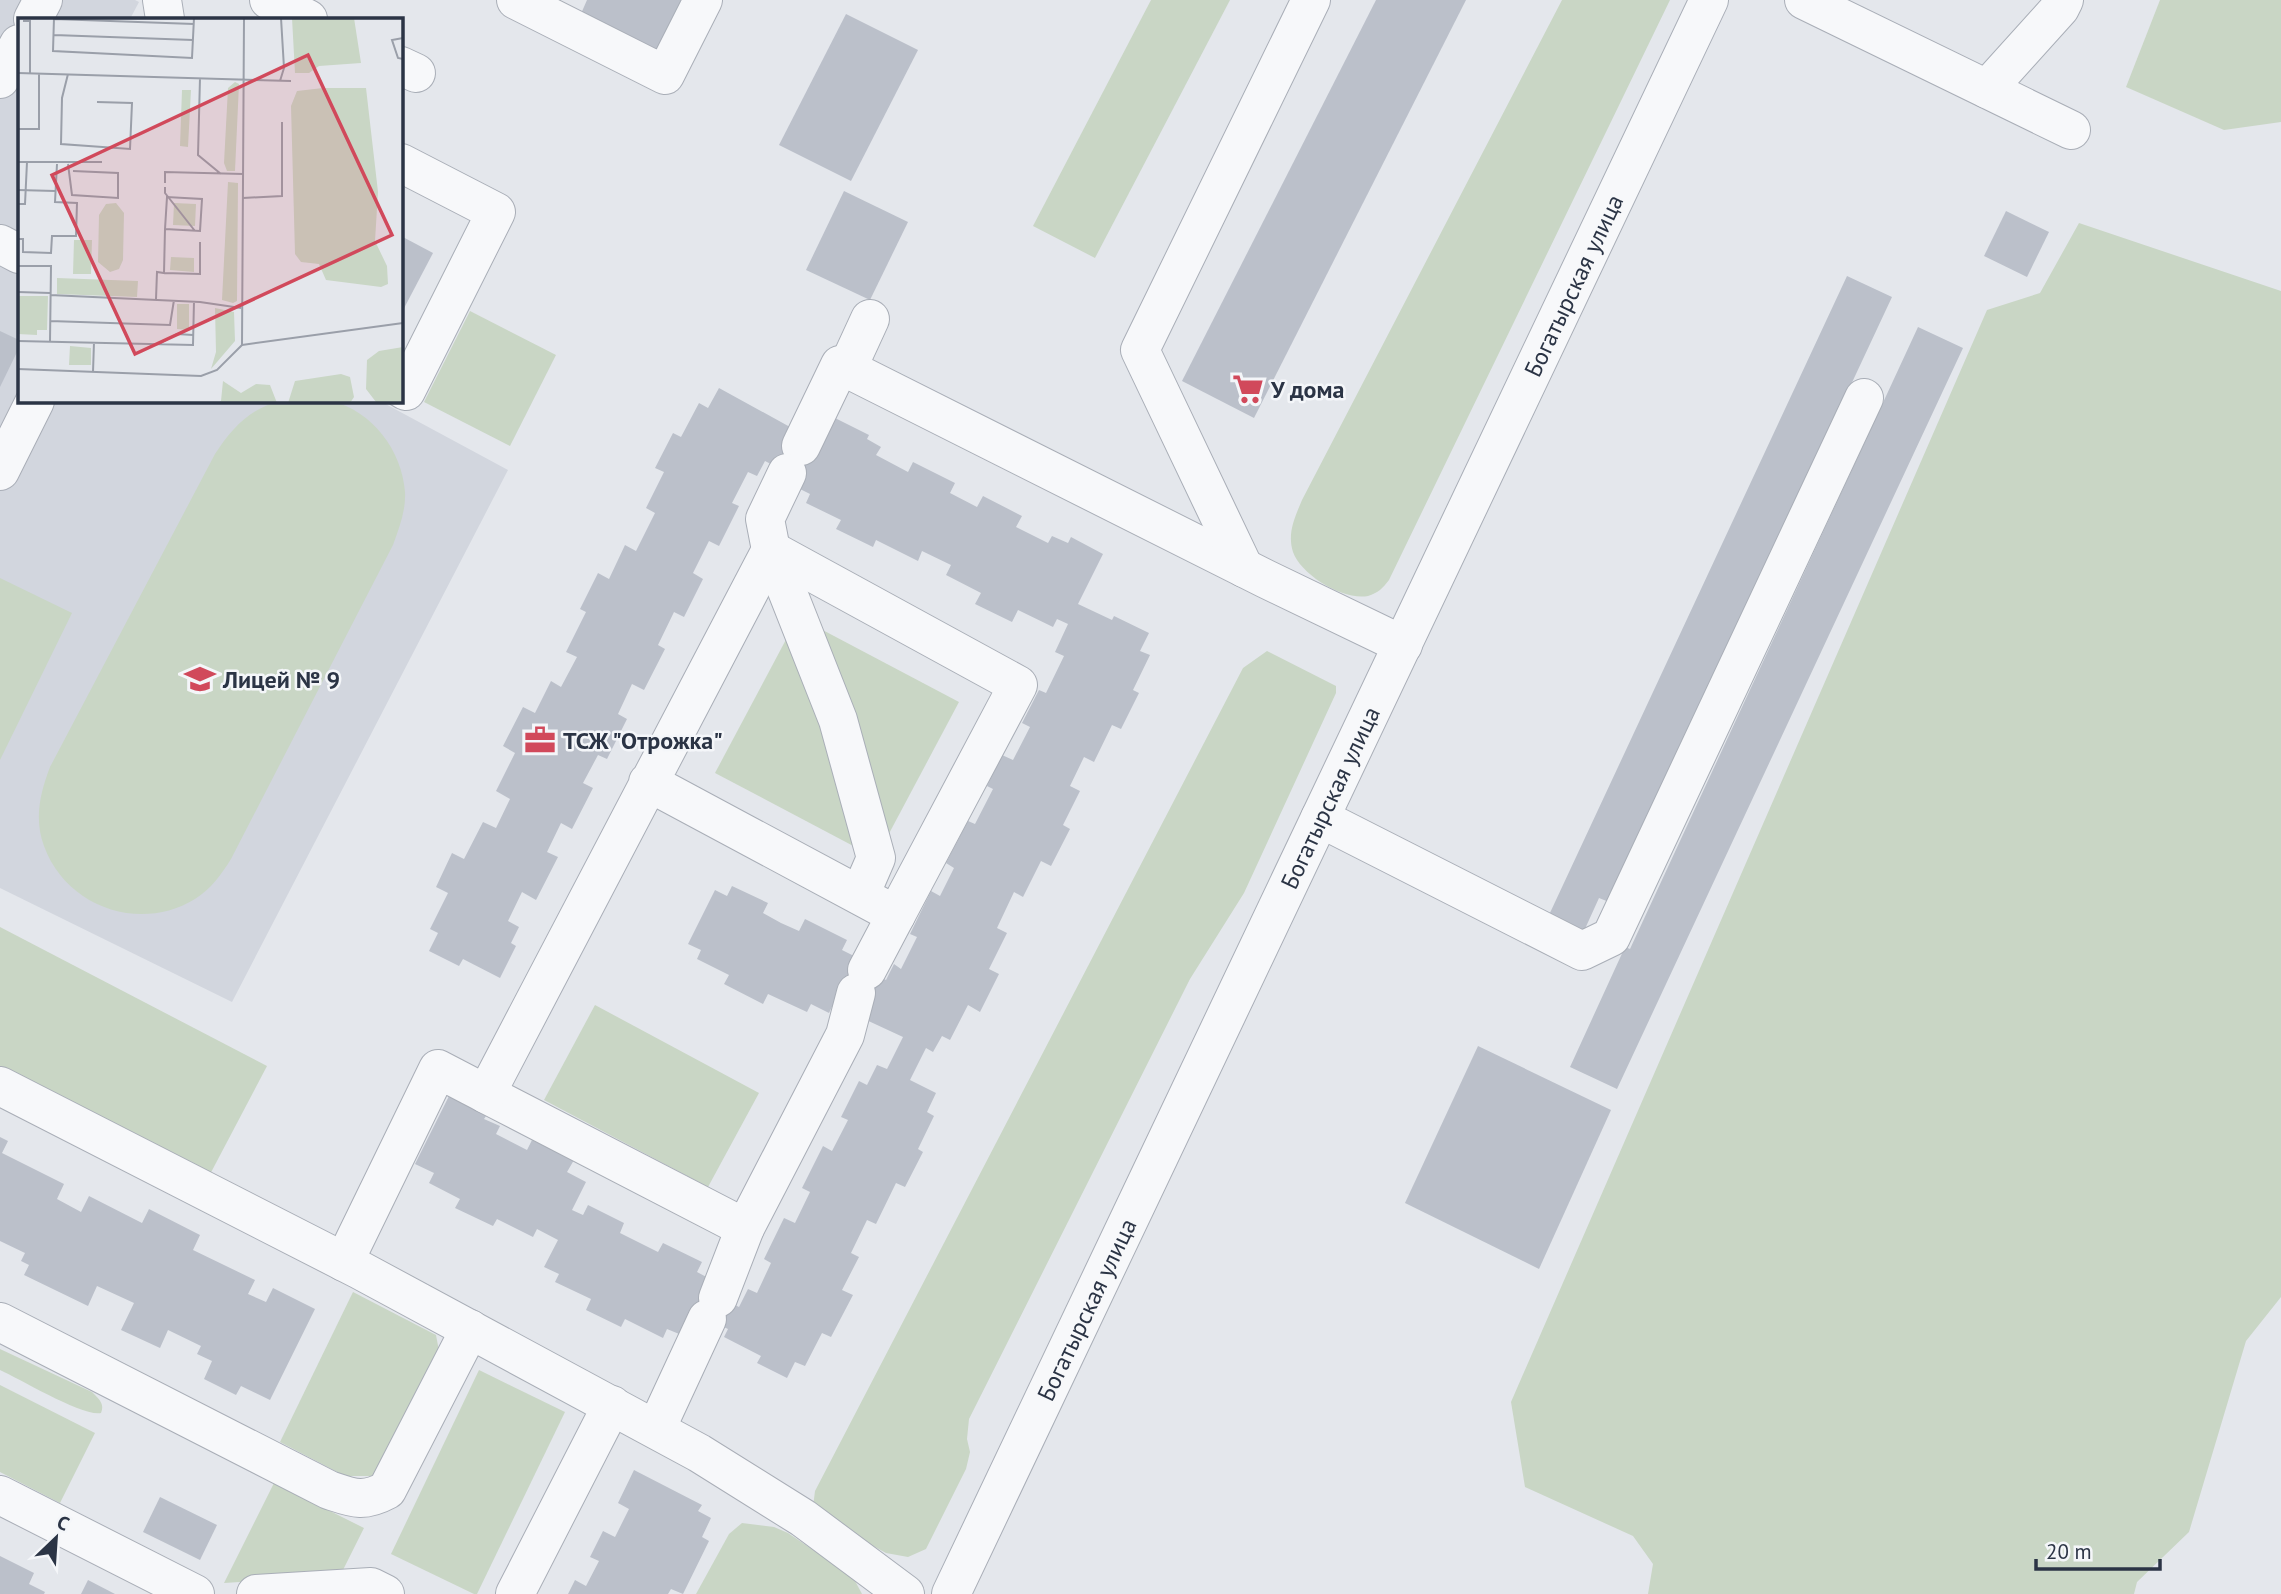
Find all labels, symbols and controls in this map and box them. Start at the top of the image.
inset map [18,18,402,402]
street label: Богатырская улица [1517,189,1630,382]
supermarket icon: У дома [1231,372,1265,406]
place label: У дома [1270,374,1344,405]
school or university icon: Лицей № 9 [183,662,217,696]
place label: Лицей № 9 [222,664,340,695]
street label: Богатырская улица [1273,701,1386,894]
office icon: ТСЖ "Отрожка" [523,723,557,757]
place label: ТСЖ "Отрожка" [563,725,723,756]
street label: Богатырская улица [1030,1213,1143,1406]
north arrow [21,1503,91,1573]
text: С [53,1509,73,1536]
scale bar [2036,1528,2160,1572]
text: 20 m [2046,1538,2092,1565]

